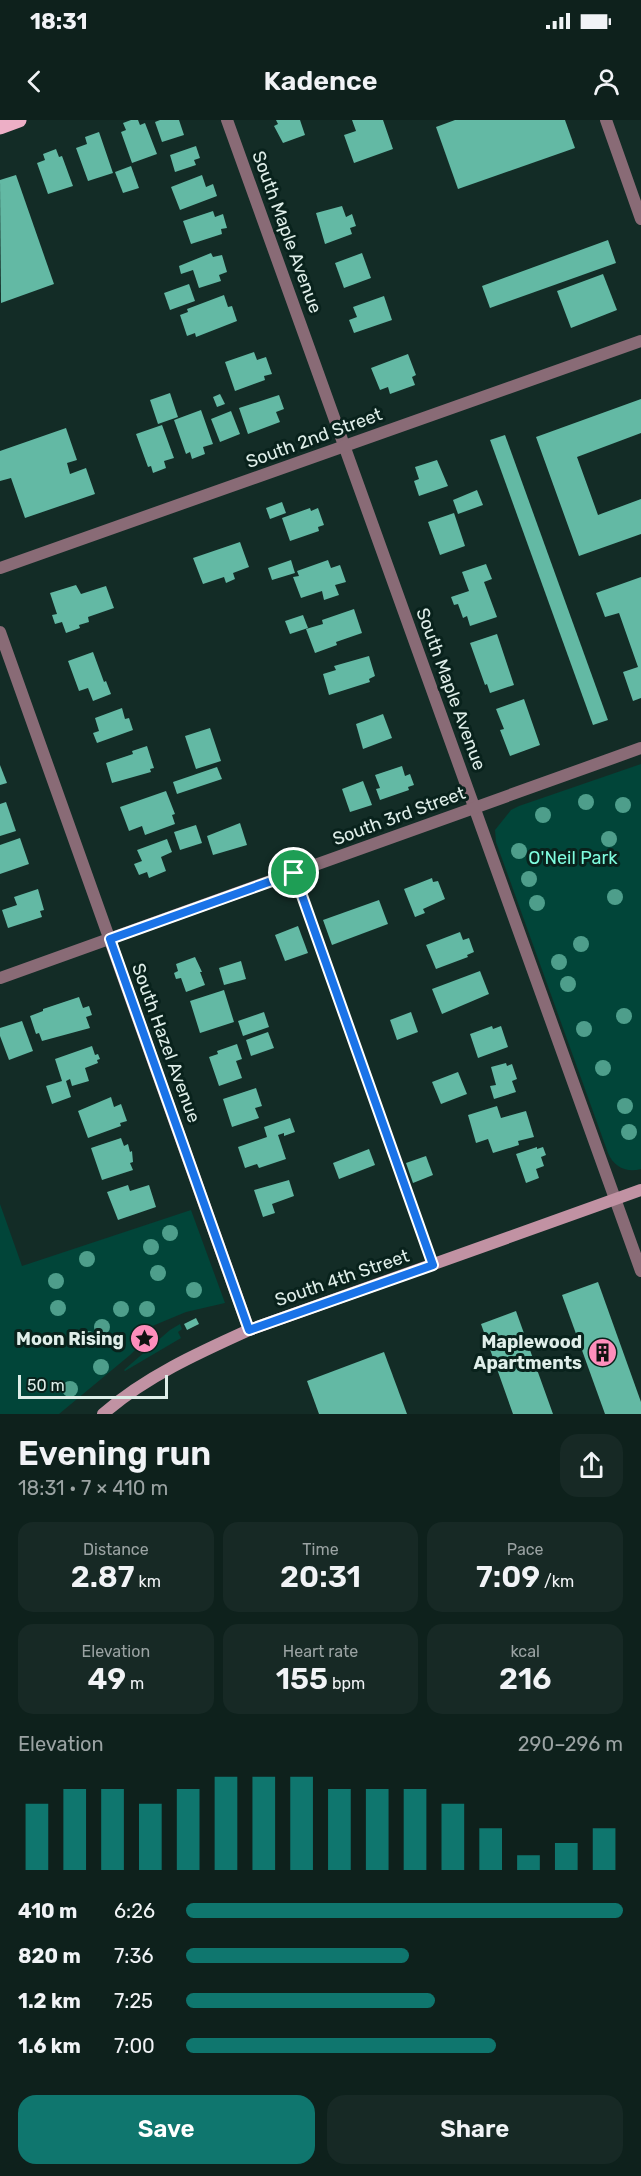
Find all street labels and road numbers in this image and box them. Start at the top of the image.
street label: South Maple Avenue [247,148,327,316]
street label: South 2nd Street [243,403,385,473]
street label: South Maple Avenue [411,605,491,773]
street label: South 3rd Street [330,782,468,850]
street label: South Hazel Avenue [127,960,205,1126]
street label: South 4th Street [272,1245,412,1311]

